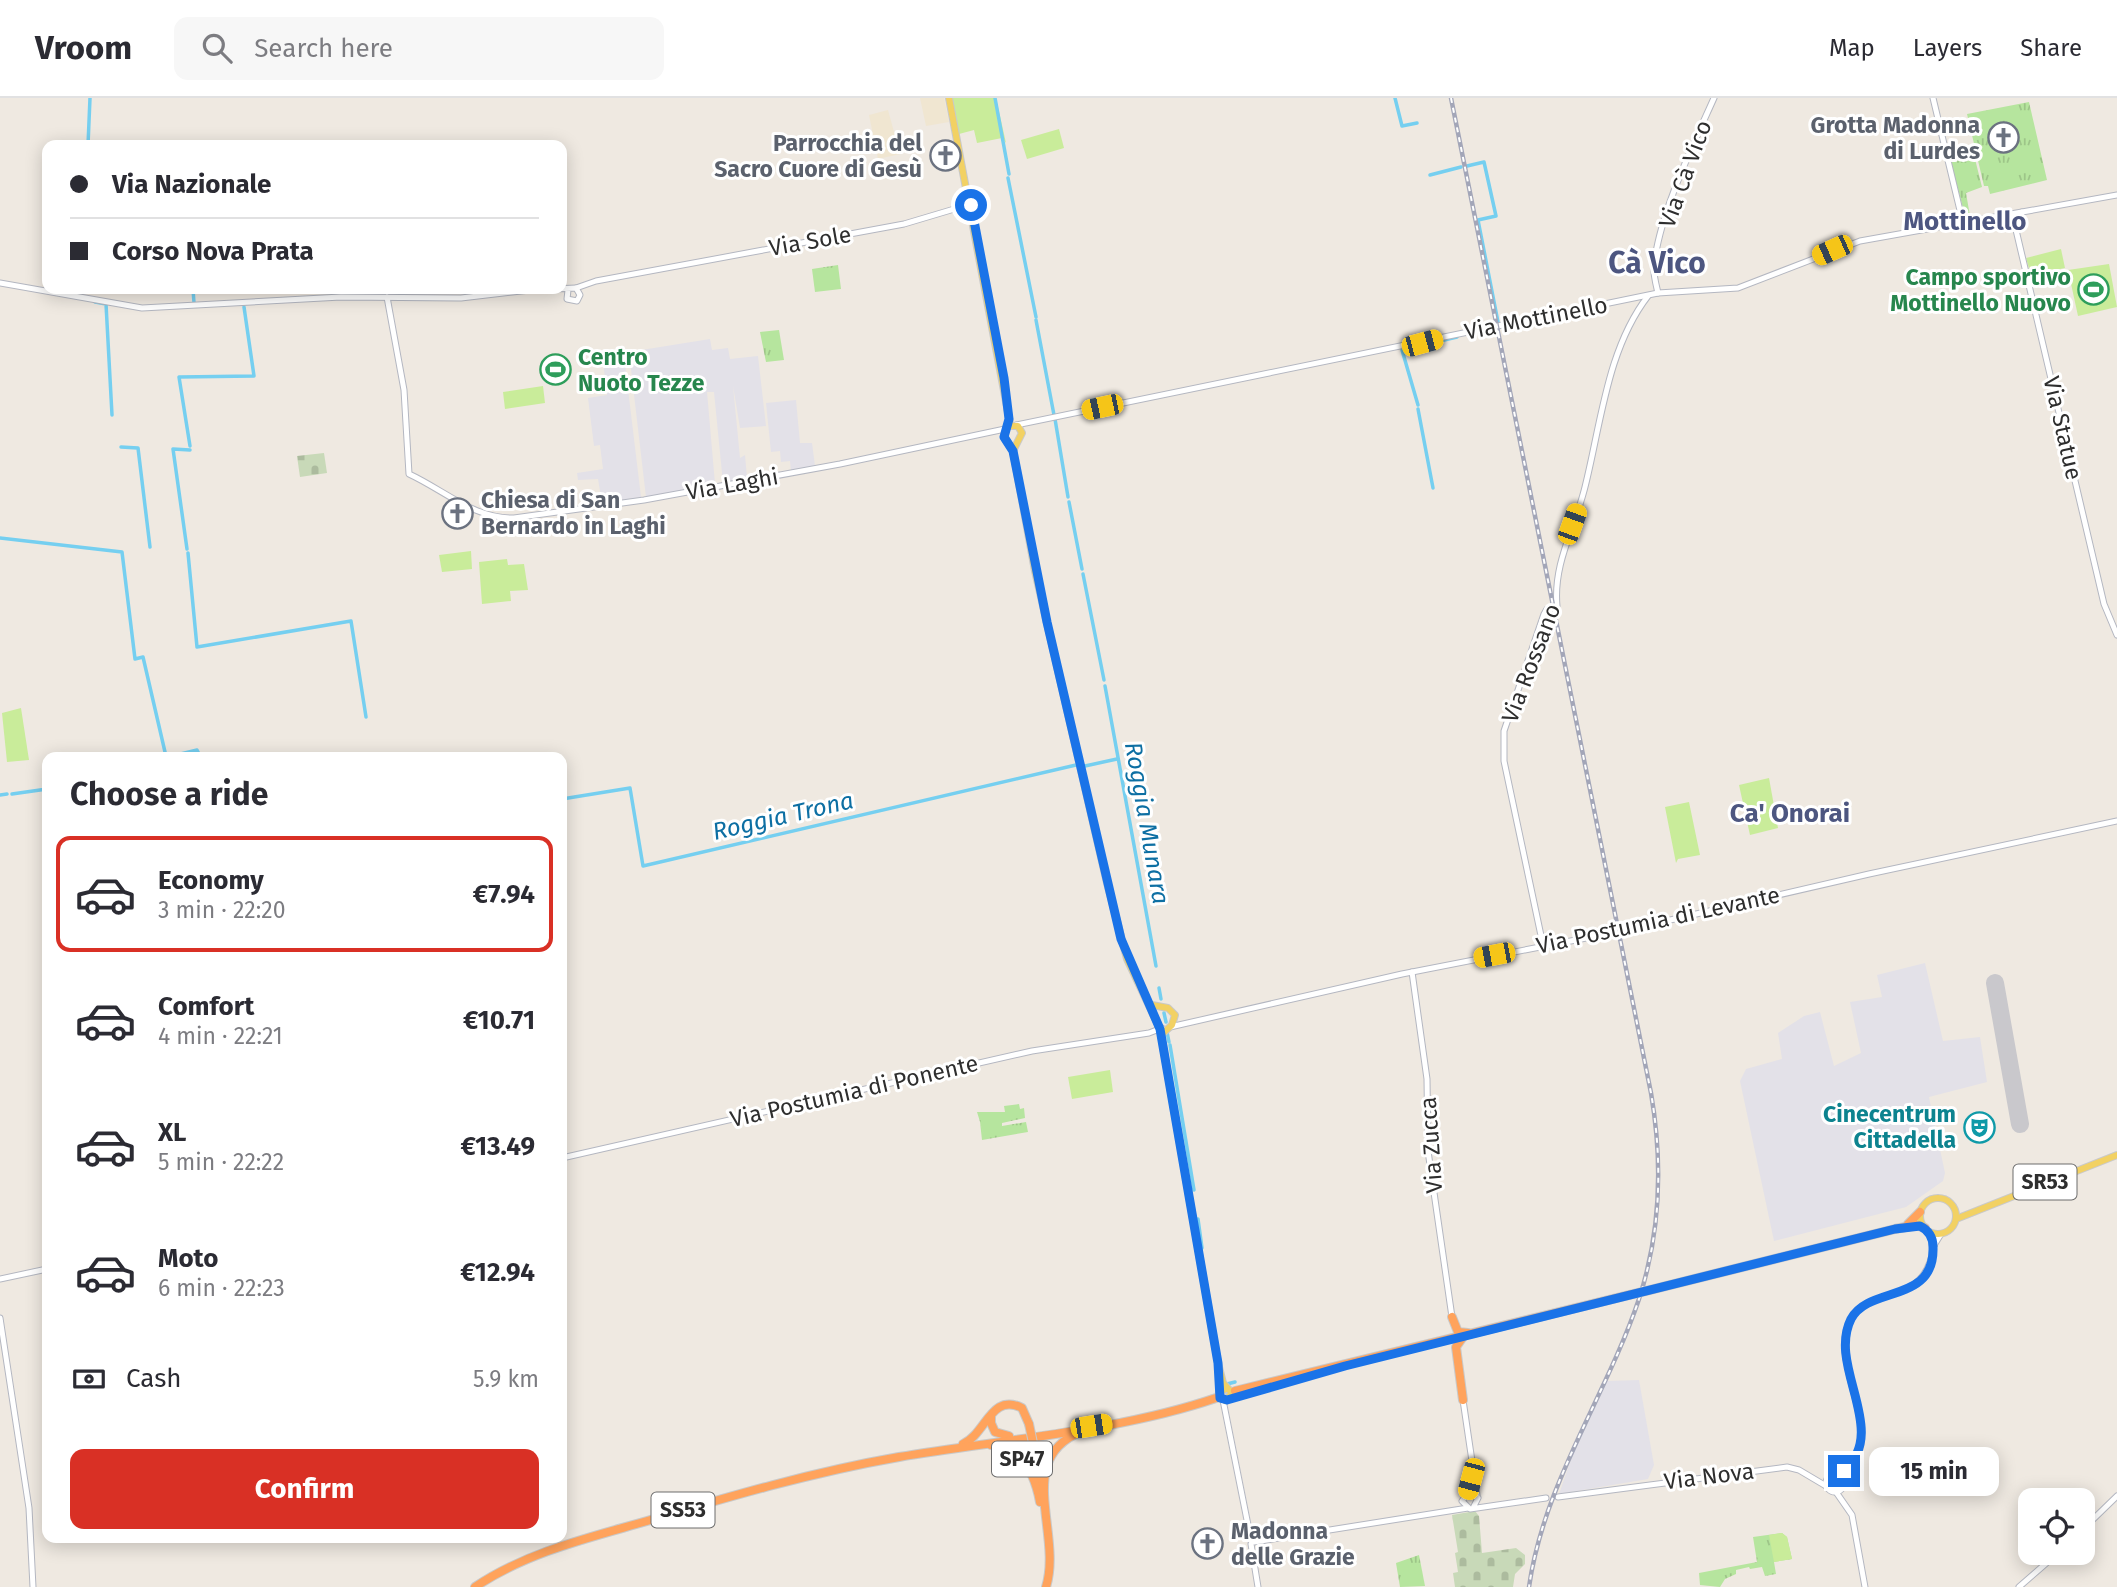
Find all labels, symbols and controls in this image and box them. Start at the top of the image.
search box [174,17,664,80]
text: Vroom [35,28,132,68]
icon: search [198,29,236,67]
text: Search here [254,33,393,64]
text: Map [1829,34,1875,62]
text: Layers [1913,34,1982,62]
text: Share [2020,34,2082,62]
place label: Grotta Madonna di Lurdes [1811,111,1980,165]
street label: Via Cà Vico [1653,116,1717,232]
church icon: Grotta Madonna di Lurdes [1986,121,2020,155]
place label: Parrocchia del Sacro Cuore di Gesù [714,129,922,183]
church icon: Parrocchia del Sacro Cuore di Gesù [928,139,962,173]
text: Via Nazionale [112,169,271,200]
route start [955,189,987,221]
district label: Mottinello [1904,206,2026,237]
street label: Via Sole [767,220,853,262]
car [1809,232,1856,268]
text: Corso Nova Prata [112,236,314,267]
district label: Cà Vico [1608,245,1706,281]
place label: Campo sportivo Mottinello Nuovo [1890,263,2071,317]
sports icon: Campo sportivo Mottinello Nuovo [2077,273,2111,307]
street label: Via Mottinello [1462,290,1610,346]
car [1399,327,1446,359]
place label: Centro Nuoto Tezze [578,343,705,397]
sports icon: Centro Nuoto Tezze [538,353,572,387]
street label: Via Statue [2038,374,2088,482]
car [1080,392,1125,422]
street label: Via Laghi [684,462,780,506]
place label: Chiesa di San Bernardo in Laghi [481,486,666,540]
church icon: Chiesa di San Bernardo in Laghi [441,496,475,530]
car [1555,501,1590,547]
street label: Via Rossano [1495,599,1567,727]
water label: Roggia Munara [1119,740,1175,906]
text: Choose a ride [70,775,268,813]
water label: Roggia Trona [710,786,856,846]
district label: Ca' Onorai [1730,798,1850,829]
icon: car [74,863,137,926]
text: Economy [158,865,264,896]
text: €7.94 [473,879,535,910]
street label: Via Postumia di Levante [1534,880,1782,960]
text: 3 min · 22:20 [158,896,285,924]
car [1472,941,1517,969]
icon: car [74,989,137,1052]
text: Comfort [158,991,254,1022]
text: €10.71 [463,1005,535,1036]
text: 4 min · 22:21 [158,1022,283,1050]
street label: Via Postumia di Ponente [727,1049,981,1133]
street label: Via Zucca [1414,1096,1448,1194]
place label: Cinecentrum Cittadella [1823,1100,1956,1154]
theatre icon: Cinecentrum Cittadella [1962,1110,1996,1144]
icon: car [74,1115,137,1178]
text: XL [158,1117,186,1148]
text: €13.49 [460,1131,535,1162]
text: 5 min · 22:22 [158,1148,284,1176]
road number: SR53 [2014,1164,2076,1200]
icon: car [74,1241,137,1304]
text: Moto [158,1243,218,1274]
text: €12.94 [460,1257,535,1288]
text: 6 min · 22:23 [158,1274,285,1302]
icon: cash [70,1360,108,1398]
text: Cash [126,1363,182,1394]
text: 5.9 km [473,1365,539,1393]
car [1069,1412,1114,1440]
road number: SP47 [992,1442,1052,1476]
callout: 15 min [1868,1446,1998,1496]
button: Confirm [70,1449,539,1529]
route end [1828,1455,1860,1487]
car [1456,1456,1487,1502]
street label: Via Nova [1662,1457,1756,1495]
text: 15 min [1900,1457,1968,1485]
map controls [2018,1488,2095,1565]
button: locate [2018,1488,2095,1565]
road number: SS53 [652,1492,714,1528]
place label: Madonna delle Grazie [1231,1517,1355,1571]
church icon: Madonna delle Grazie [1191,1527,1225,1561]

